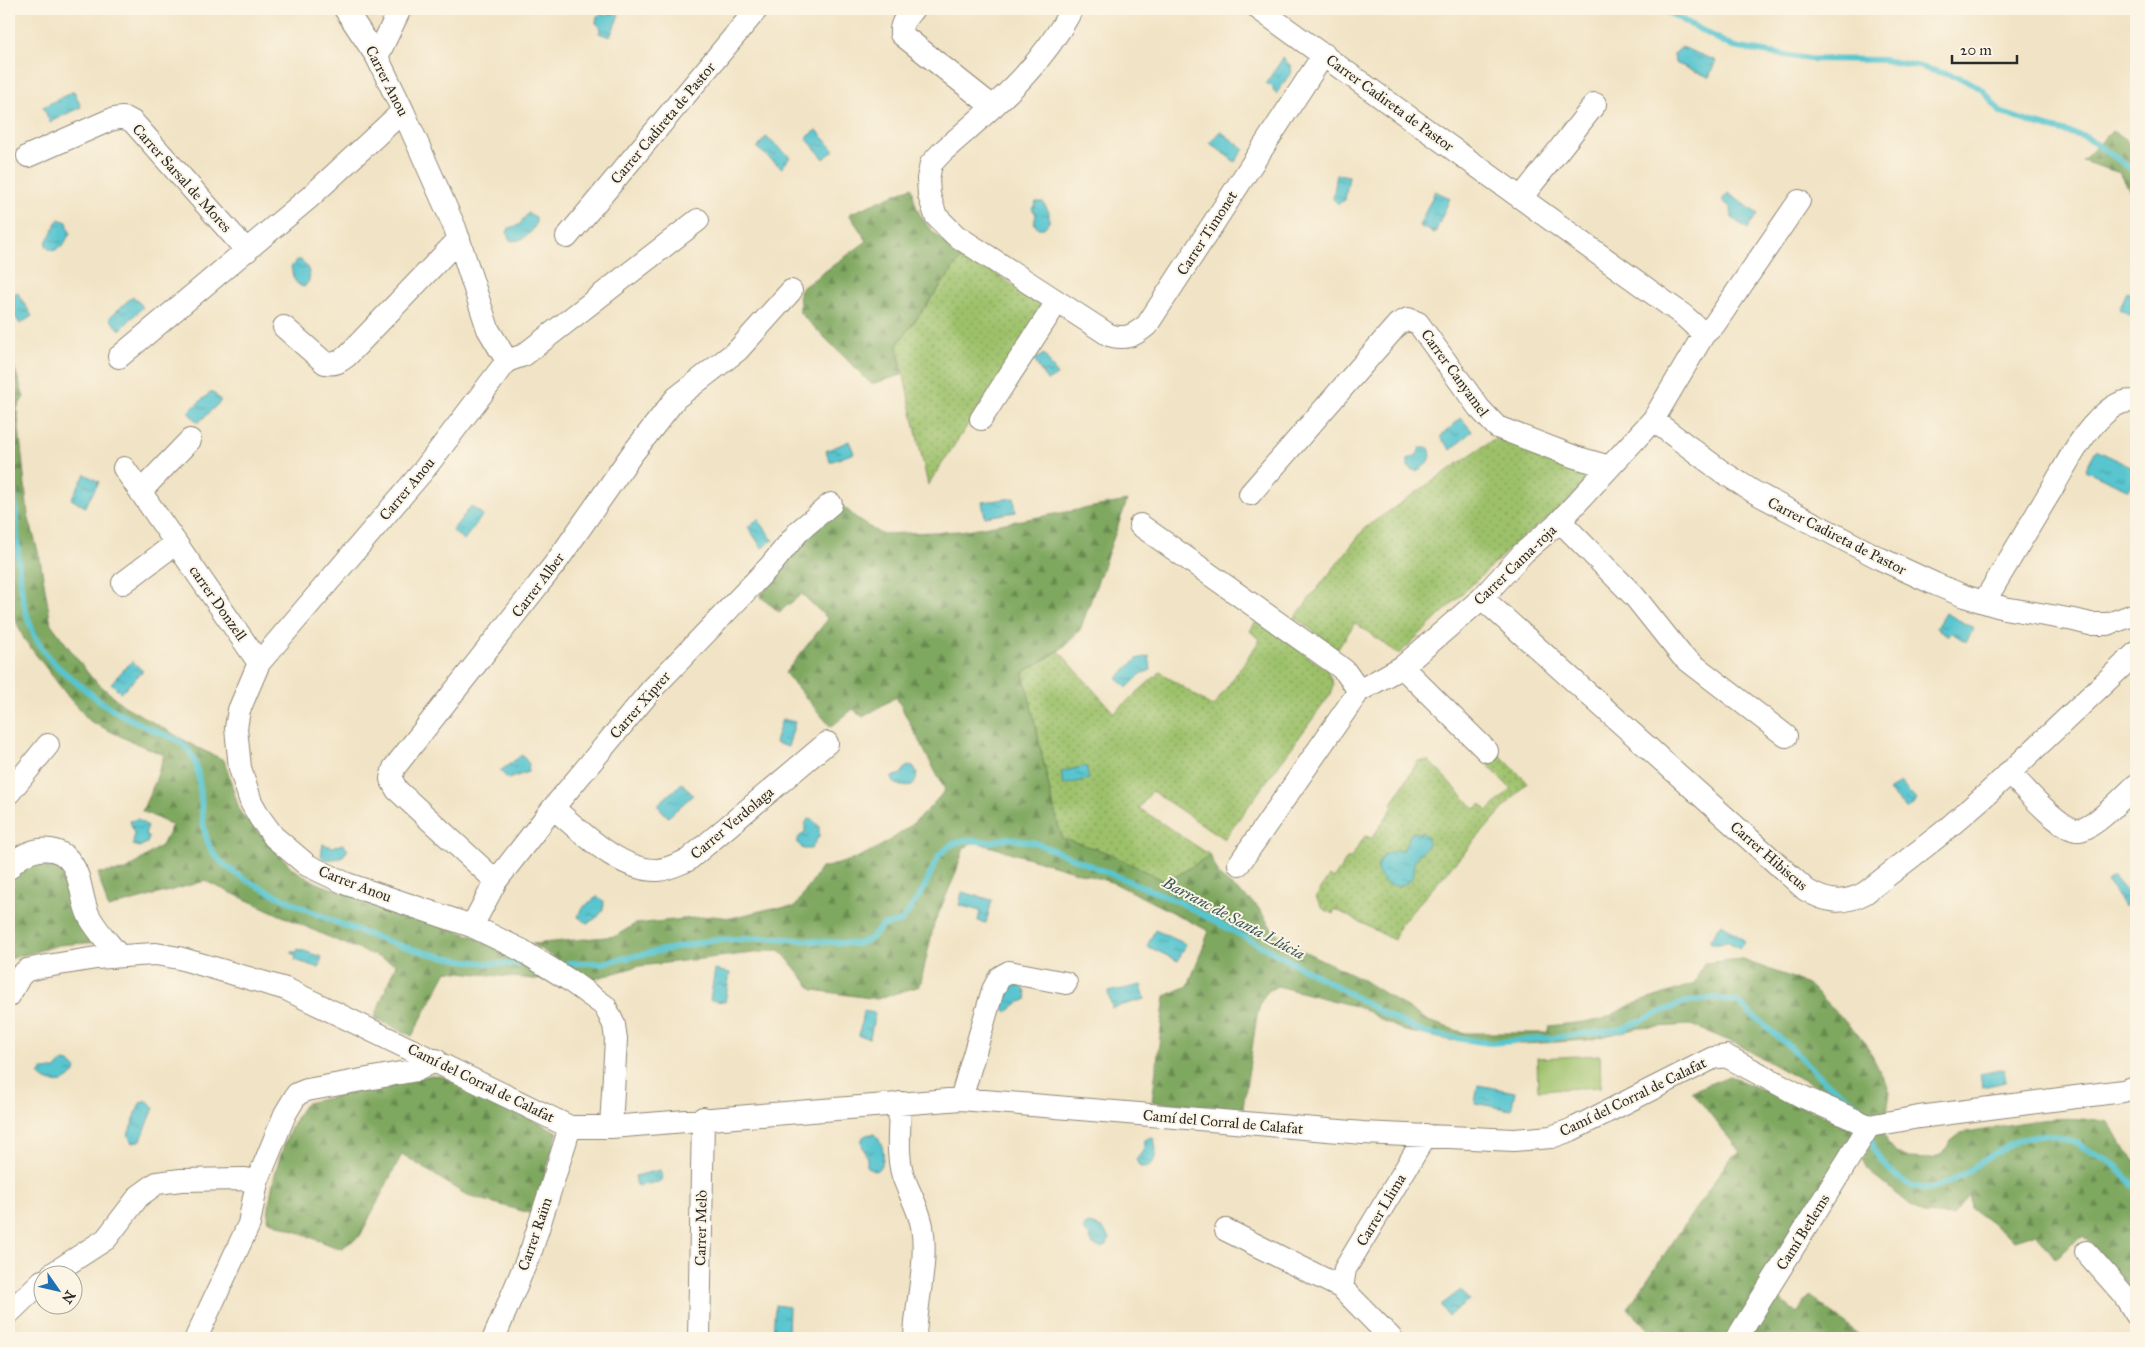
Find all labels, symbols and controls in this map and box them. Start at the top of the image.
scale bar [1952,32,2018,64]
text: 20 m [1960,41,1992,59]
street label: Carrer Anou [362,43,412,119]
street label: Carrer Cadireta de Pastor [1323,51,1458,156]
street label: Carrer Cadireta de Pastor [607,58,719,188]
street label: Carrer Sarsal de Mores [129,120,235,236]
street label: Carrer Timonet [1173,187,1241,279]
street label: Carrer Canyamel [1417,326,1493,421]
street label: Carrer Anou [375,454,439,524]
street label: Carrer Cadireta de Pastor [1765,493,1910,579]
street label: Carrer Cama-roja [1470,521,1560,609]
street label: Carrer Alber [508,549,568,621]
street label: carrer Donzell [185,562,251,645]
street label: Carrer Xiprer [606,667,674,742]
street label: Carrer Verdolaga [687,783,778,863]
street label: Carrer Hibiscus [1727,818,1811,894]
street label: Carrer Anou [316,862,394,906]
water label: Barranc de Santa Llúcia [1159,872,1308,964]
street label: Camí del Corral de Calafat [405,1040,558,1127]
street label: Camí del Corral de Calafat [1557,1053,1710,1140]
street label: Camí del Corral de Calafat [1142,1106,1305,1138]
street label: Carrer Llima [1352,1170,1410,1249]
street label: Carrer Melò [691,1190,711,1266]
street label: Camí Betlems [1772,1191,1834,1273]
street label: Carrer Raïm [514,1195,556,1273]
north arrow [32,1264,82,1314]
text: N [58,1287,79,1307]

